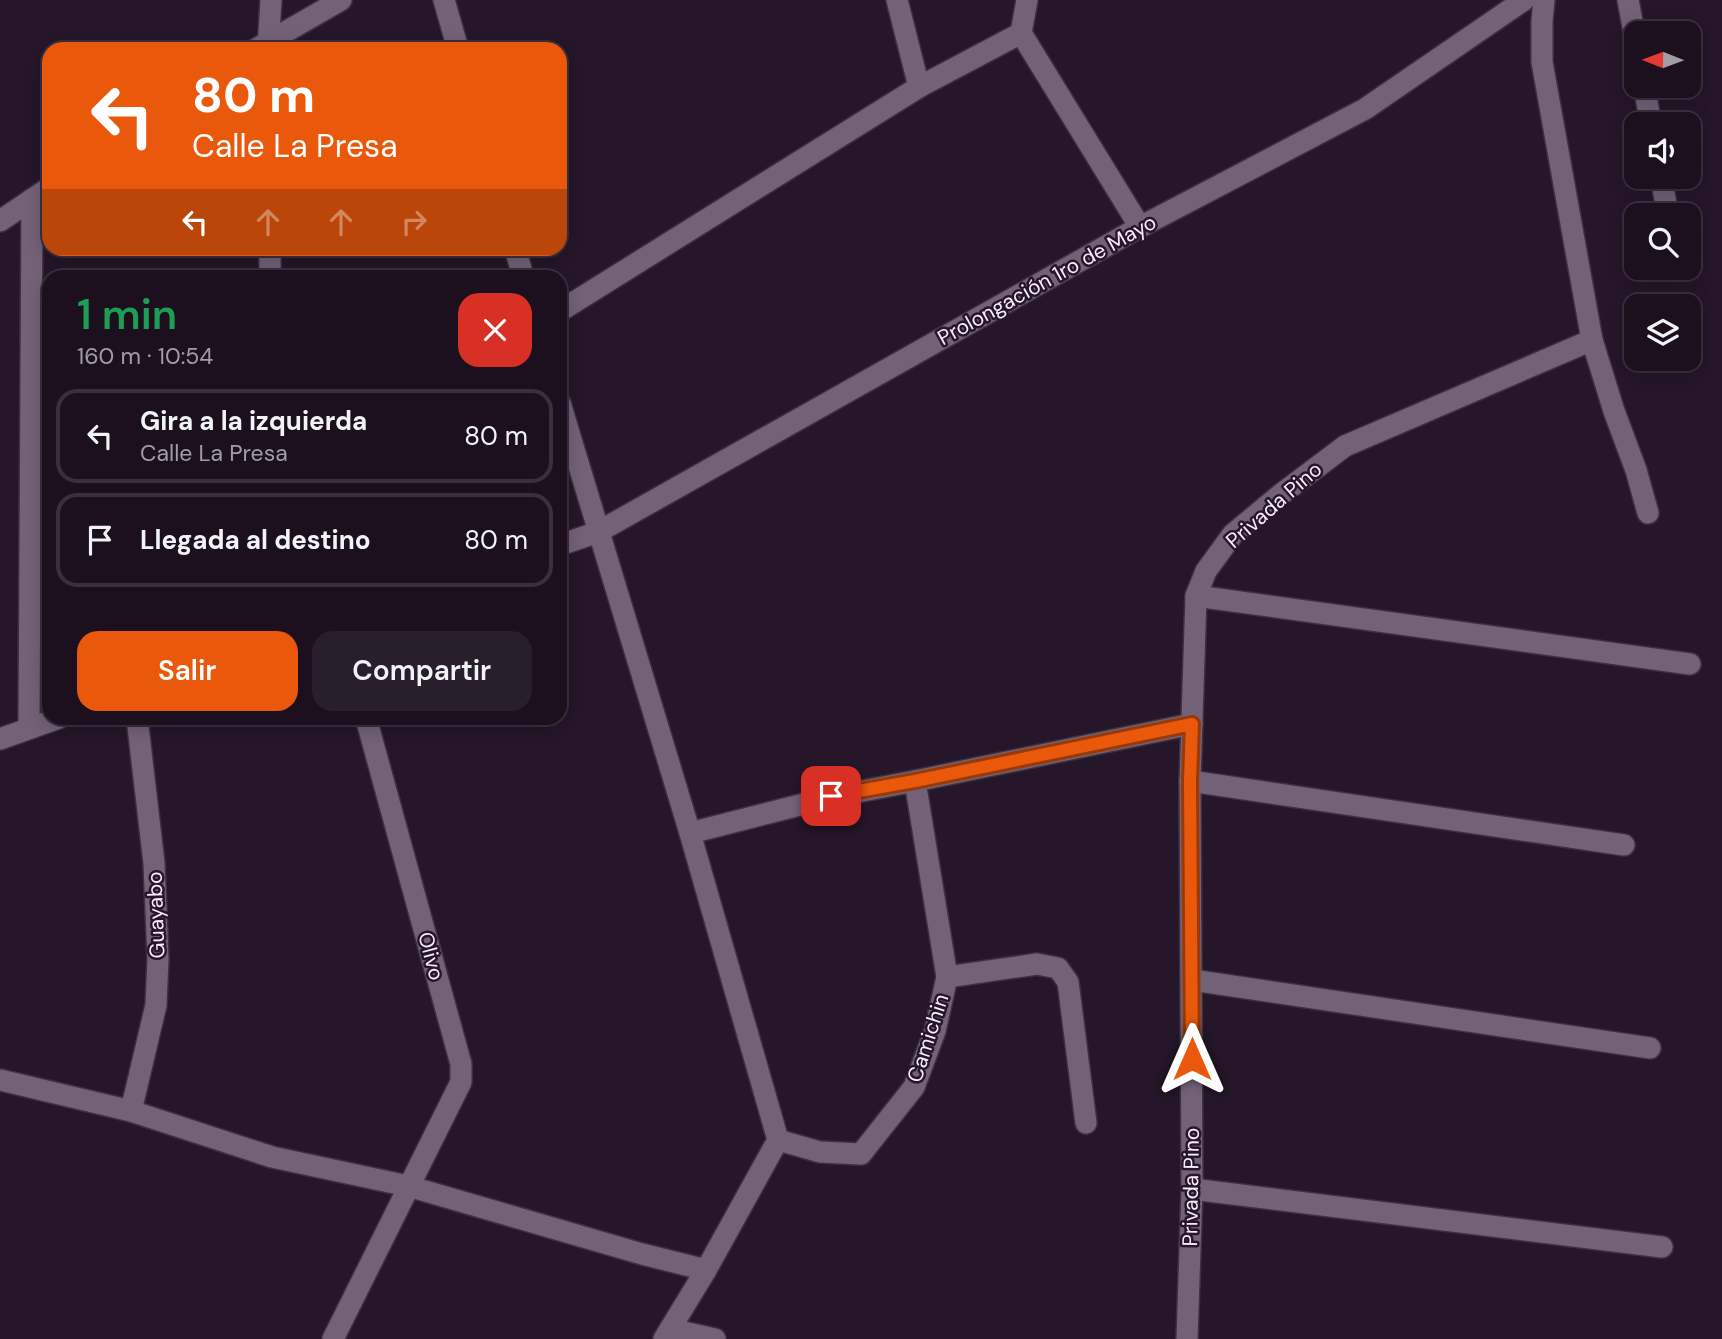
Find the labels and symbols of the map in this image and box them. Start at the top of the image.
north arrow [1624,21,1701,98]
street label: Prolongación 1ro de Mayo [933,208,1161,352]
street label: Privada Pino [1220,455,1328,555]
pin [801,766,861,826]
street label: Guayabo [140,871,172,959]
street label: Olivo [411,929,451,983]
street label: Camichin [901,990,955,1086]
position arrow [1155,1022,1229,1096]
street label: Privada Pino [1176,1127,1206,1247]

